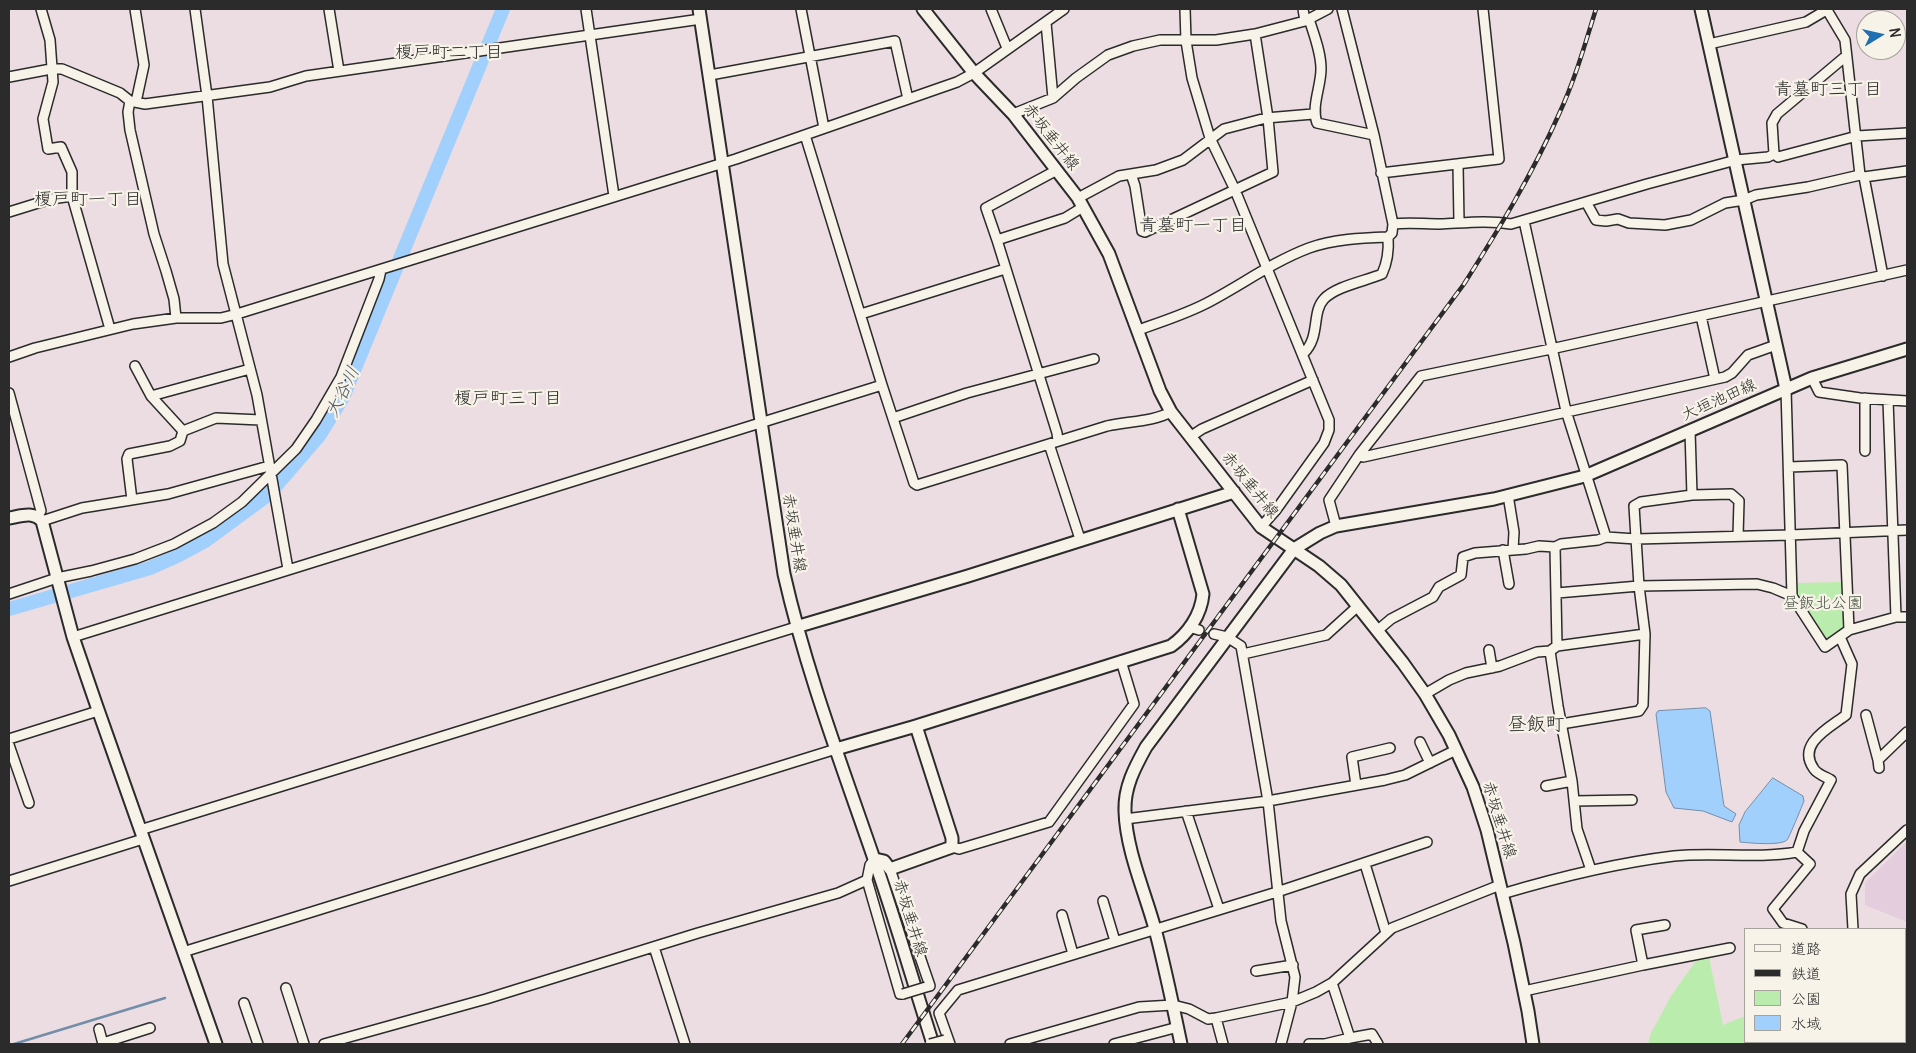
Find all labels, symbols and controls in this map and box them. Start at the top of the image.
north arrow [1856,10,1906,60]
text: N [1885,27,1904,39]
district label: 榎戸町二丁目 [395,42,503,64]
district label: 青墓町三丁目 [1774,79,1882,101]
street label: 赤坂垂井線 [1019,100,1083,174]
district label: 榎戸町一丁目 [34,189,142,211]
district label: 青墓町一丁目 [1139,215,1247,237]
water label: 大谷川 [321,363,365,421]
street label: 大垣池田線 [1679,375,1759,425]
district label: 榎戸町三丁目 [454,388,562,410]
street label: 赤坂垂井線 [1217,448,1283,522]
street label: 赤坂垂井線 [778,492,810,574]
park label: 昼飯北公園 [1783,593,1863,613]
district label: 昼飯町 [1508,714,1564,736]
street label: 赤坂垂井線 [1478,779,1520,861]
street label: 赤坂垂井線 [889,877,931,959]
legend [1744,928,1906,1043]
text: 道路 [1791,939,1821,958]
text: 鉄道 [1791,964,1821,983]
text: 公園 [1791,989,1821,1008]
text: 水域 [1791,1014,1821,1033]

